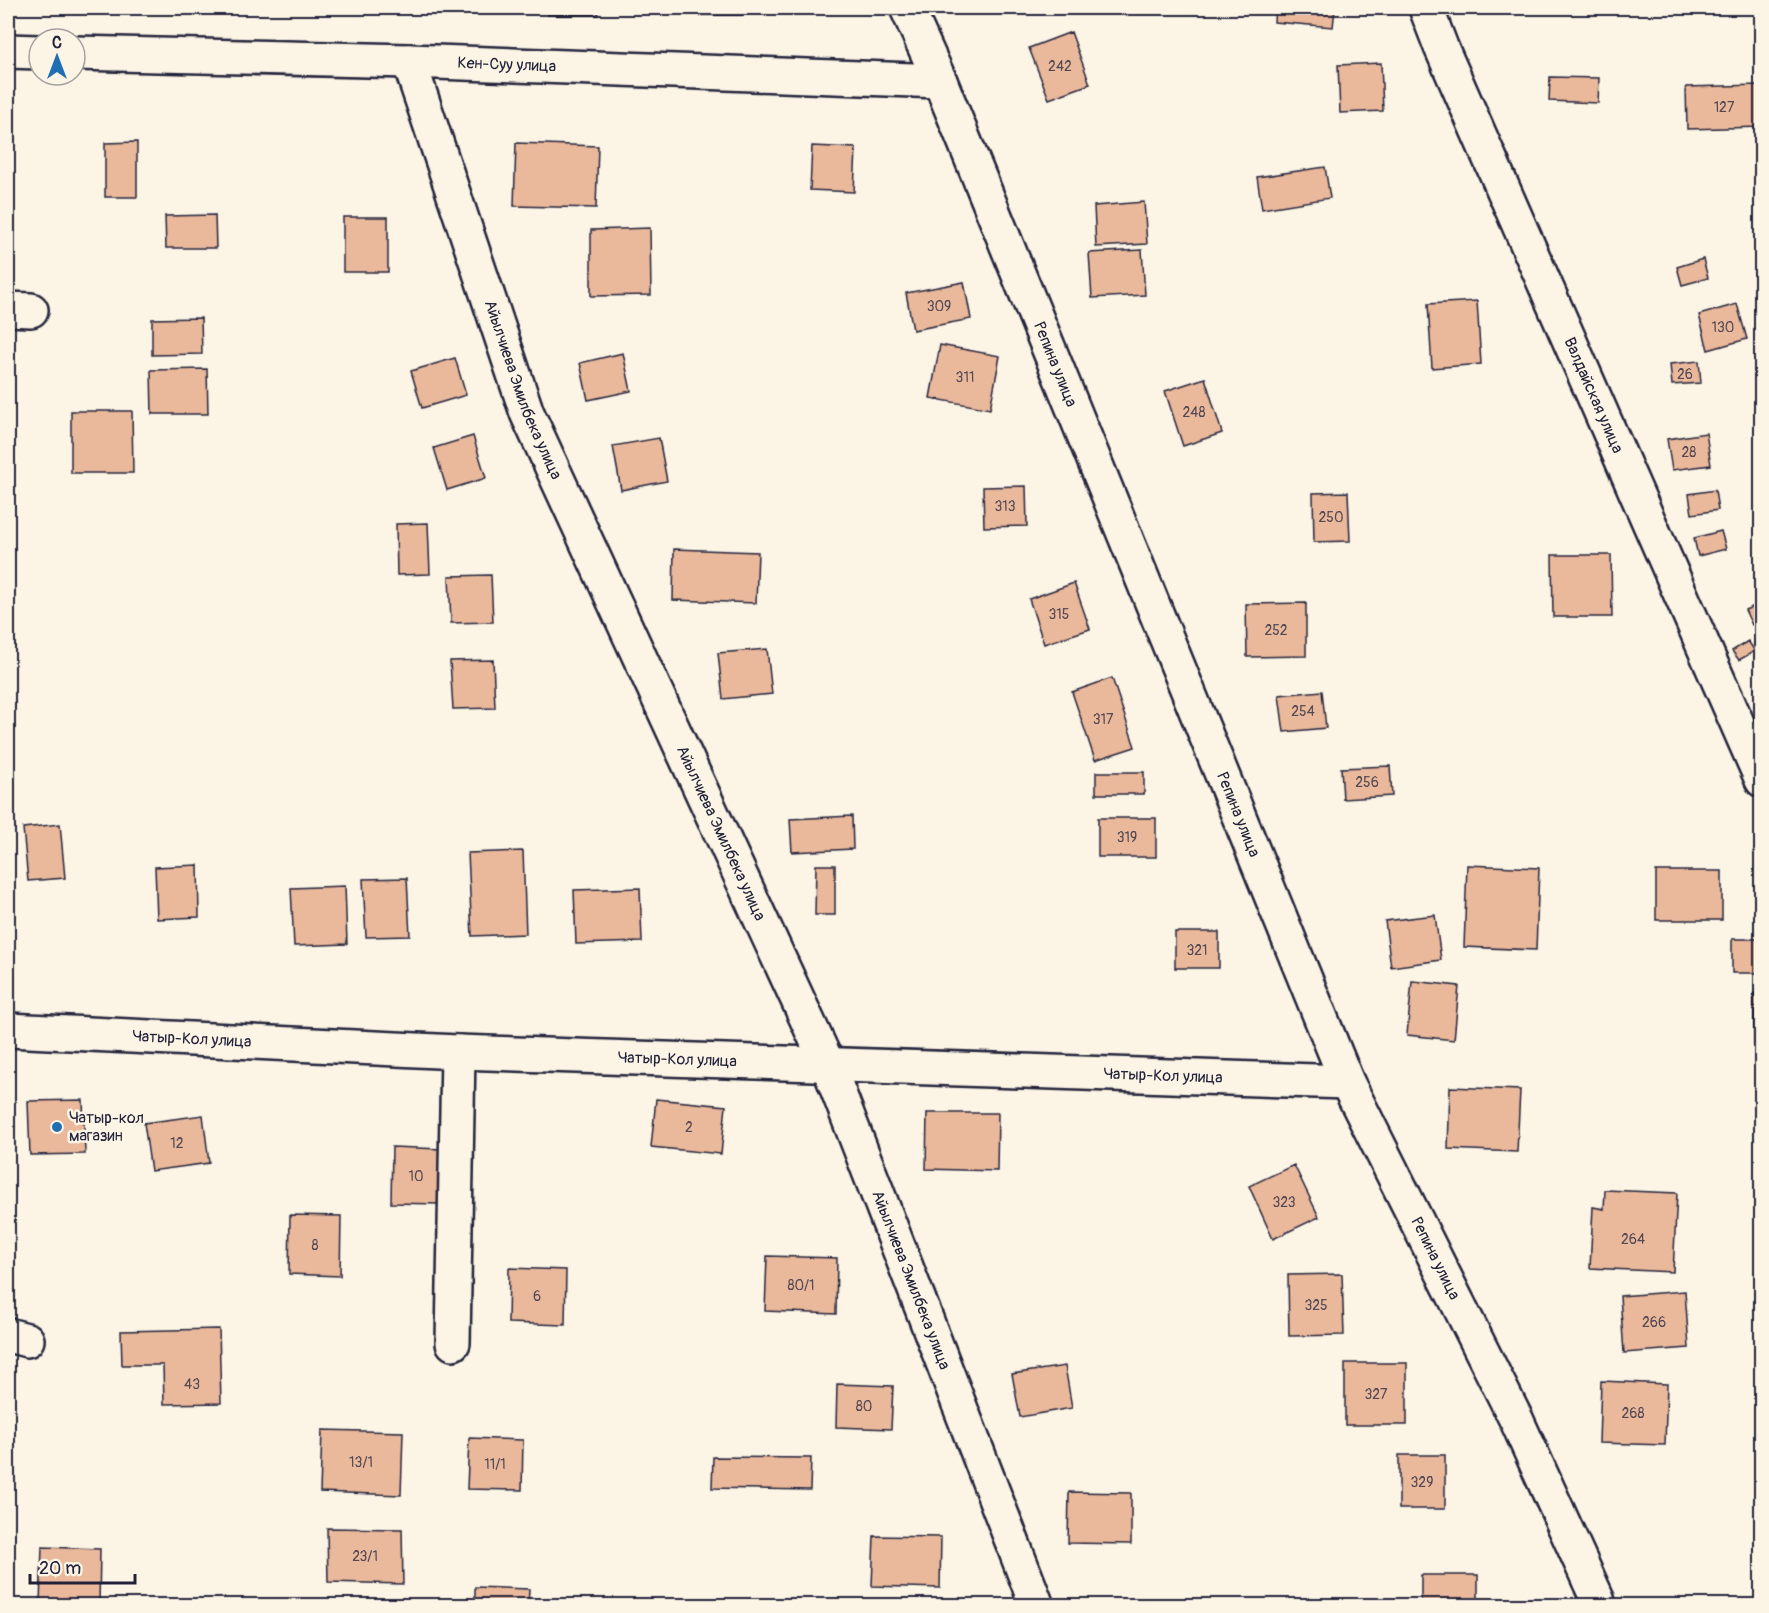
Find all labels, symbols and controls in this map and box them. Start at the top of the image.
north arrow [27,27,87,87]
text: С [52,33,62,53]
street label: Кен-Суу улица [457,53,557,77]
house number: 242 [1048,58,1072,75]
house number: 127 [1714,99,1735,116]
street label: Айылчиева Эмилбека улица [480,297,566,483]
house number: 309 [927,298,951,315]
street label: Репина улица [1029,319,1081,410]
house number: 130 [1712,319,1734,336]
street label: Валдайская улица [1559,334,1628,456]
house number: 26 [1677,366,1693,383]
house number: 311 [956,369,974,386]
house number: 248 [1182,404,1206,421]
house number: 28 [1682,444,1696,461]
house number: 313 [994,498,1016,515]
house number: 250 [1319,509,1343,526]
house number: 315 [1049,606,1069,623]
house number: 252 [1264,622,1288,639]
house number: 254 [1291,703,1315,720]
house number: 317 [1093,711,1114,728]
street label: Айылчиева Эмилбека улица [672,742,770,924]
street label: Репина улица [1212,769,1264,860]
house number: 256 [1355,774,1379,791]
house number: 319 [1117,829,1137,846]
house number: 321 [1186,942,1208,959]
street label: Чатыр-Кол улица [132,1026,252,1052]
street label: Чатыр-Кол улица [617,1047,737,1071]
street label: Чатыр-Кол улица [1103,1064,1223,1088]
place label: Чатыр-кол магазин [69,1108,144,1146]
house number: 2 [685,1119,693,1136]
marker: Чатыр-кол магазин [50,1120,64,1134]
house number: 12 [170,1135,184,1152]
house number: 10 [408,1168,424,1185]
street label: Айылчиева Эмилбека улица [867,1188,955,1373]
house number: 323 [1272,1194,1296,1211]
street label: Репина улица [1406,1214,1465,1303]
house number: 264 [1621,1231,1645,1248]
house number: 8 [311,1237,319,1254]
house number: 80/1 [787,1277,815,1294]
house number: 6 [533,1288,541,1305]
house number: 325 [1304,1297,1328,1314]
house number: 266 [1642,1314,1666,1331]
house number: 43 [184,1376,200,1393]
house number: 327 [1364,1386,1388,1403]
house number: 80 [856,1398,872,1415]
house number: 268 [1621,1405,1645,1422]
house number: 13/1 [349,1454,373,1471]
house number: 11/1 [484,1456,506,1473]
house number: 329 [1411,1474,1433,1491]
scale bar [30,1547,135,1585]
house number: 23/1 [352,1548,378,1565]
text: 20 m [39,1557,81,1580]

